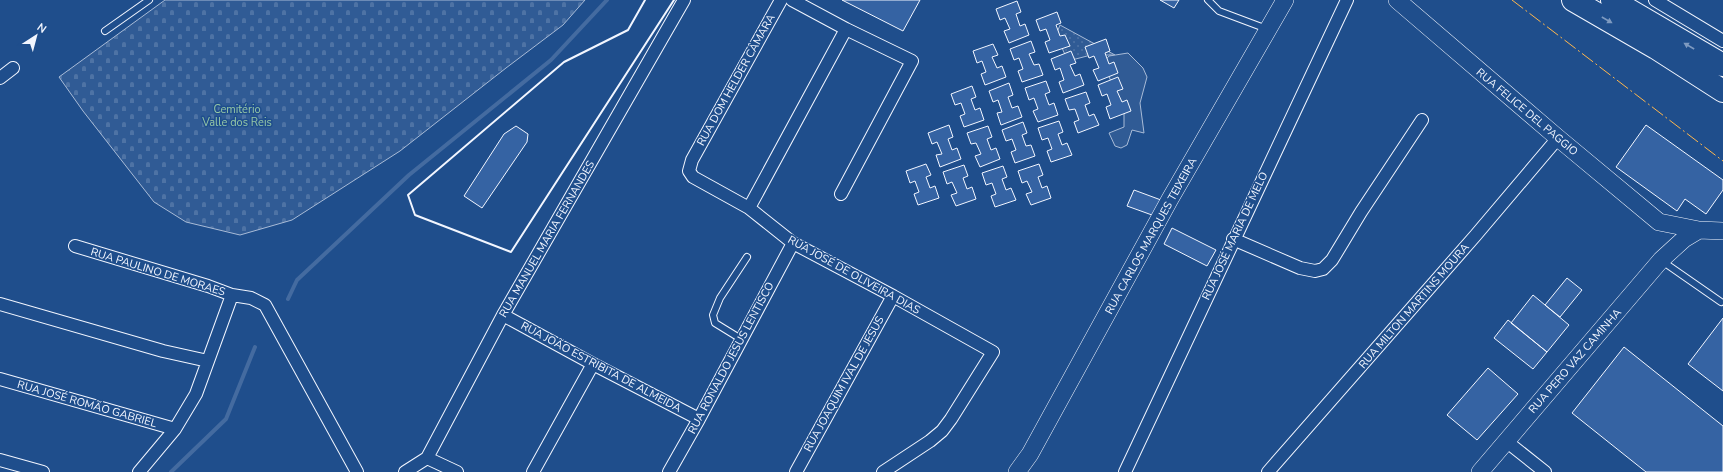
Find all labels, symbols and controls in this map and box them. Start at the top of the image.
street label: RUA DOM HELDER CÂMARA [693,11,779,149]
north arrow [16,16,56,56]
one-way arrow [1601,16,1613,23]
text: N [34,20,49,37]
one-way arrow [1683,42,1695,49]
street label: RUA FELICE DEL PAGGIO [1473,65,1581,159]
park label: Cemitério Valle dos Reis [201,102,272,130]
street label: RUA CARLOS MARQUES TEIXEIRA [1102,155,1200,317]
street label: RUA MANUEL MARIA FERNANDES [496,158,598,320]
street label: RUA JOSÉ MARIA DE MELO [1198,169,1271,303]
street label: RUA JOSÉ DE OLIVEIRA DIAS [785,231,924,318]
street label: RUA MILTON MARTINS MOURA [1355,240,1473,372]
street label: RUA PAULINO DE MORAES [89,244,227,300]
street label: RUA RONALDO JESUS LENTISCO [684,279,778,437]
street label: RUA PERO VAZ CAMINHA [1525,305,1625,417]
street label: RUA JOAQUIM IVAL DE JESUS [800,313,888,454]
street label: RUA JOÃO ESTRIBITA DE ALMEIDA [518,318,684,416]
street label: RUA JOSÉ ROMÃO GABRIEL [15,376,159,431]

